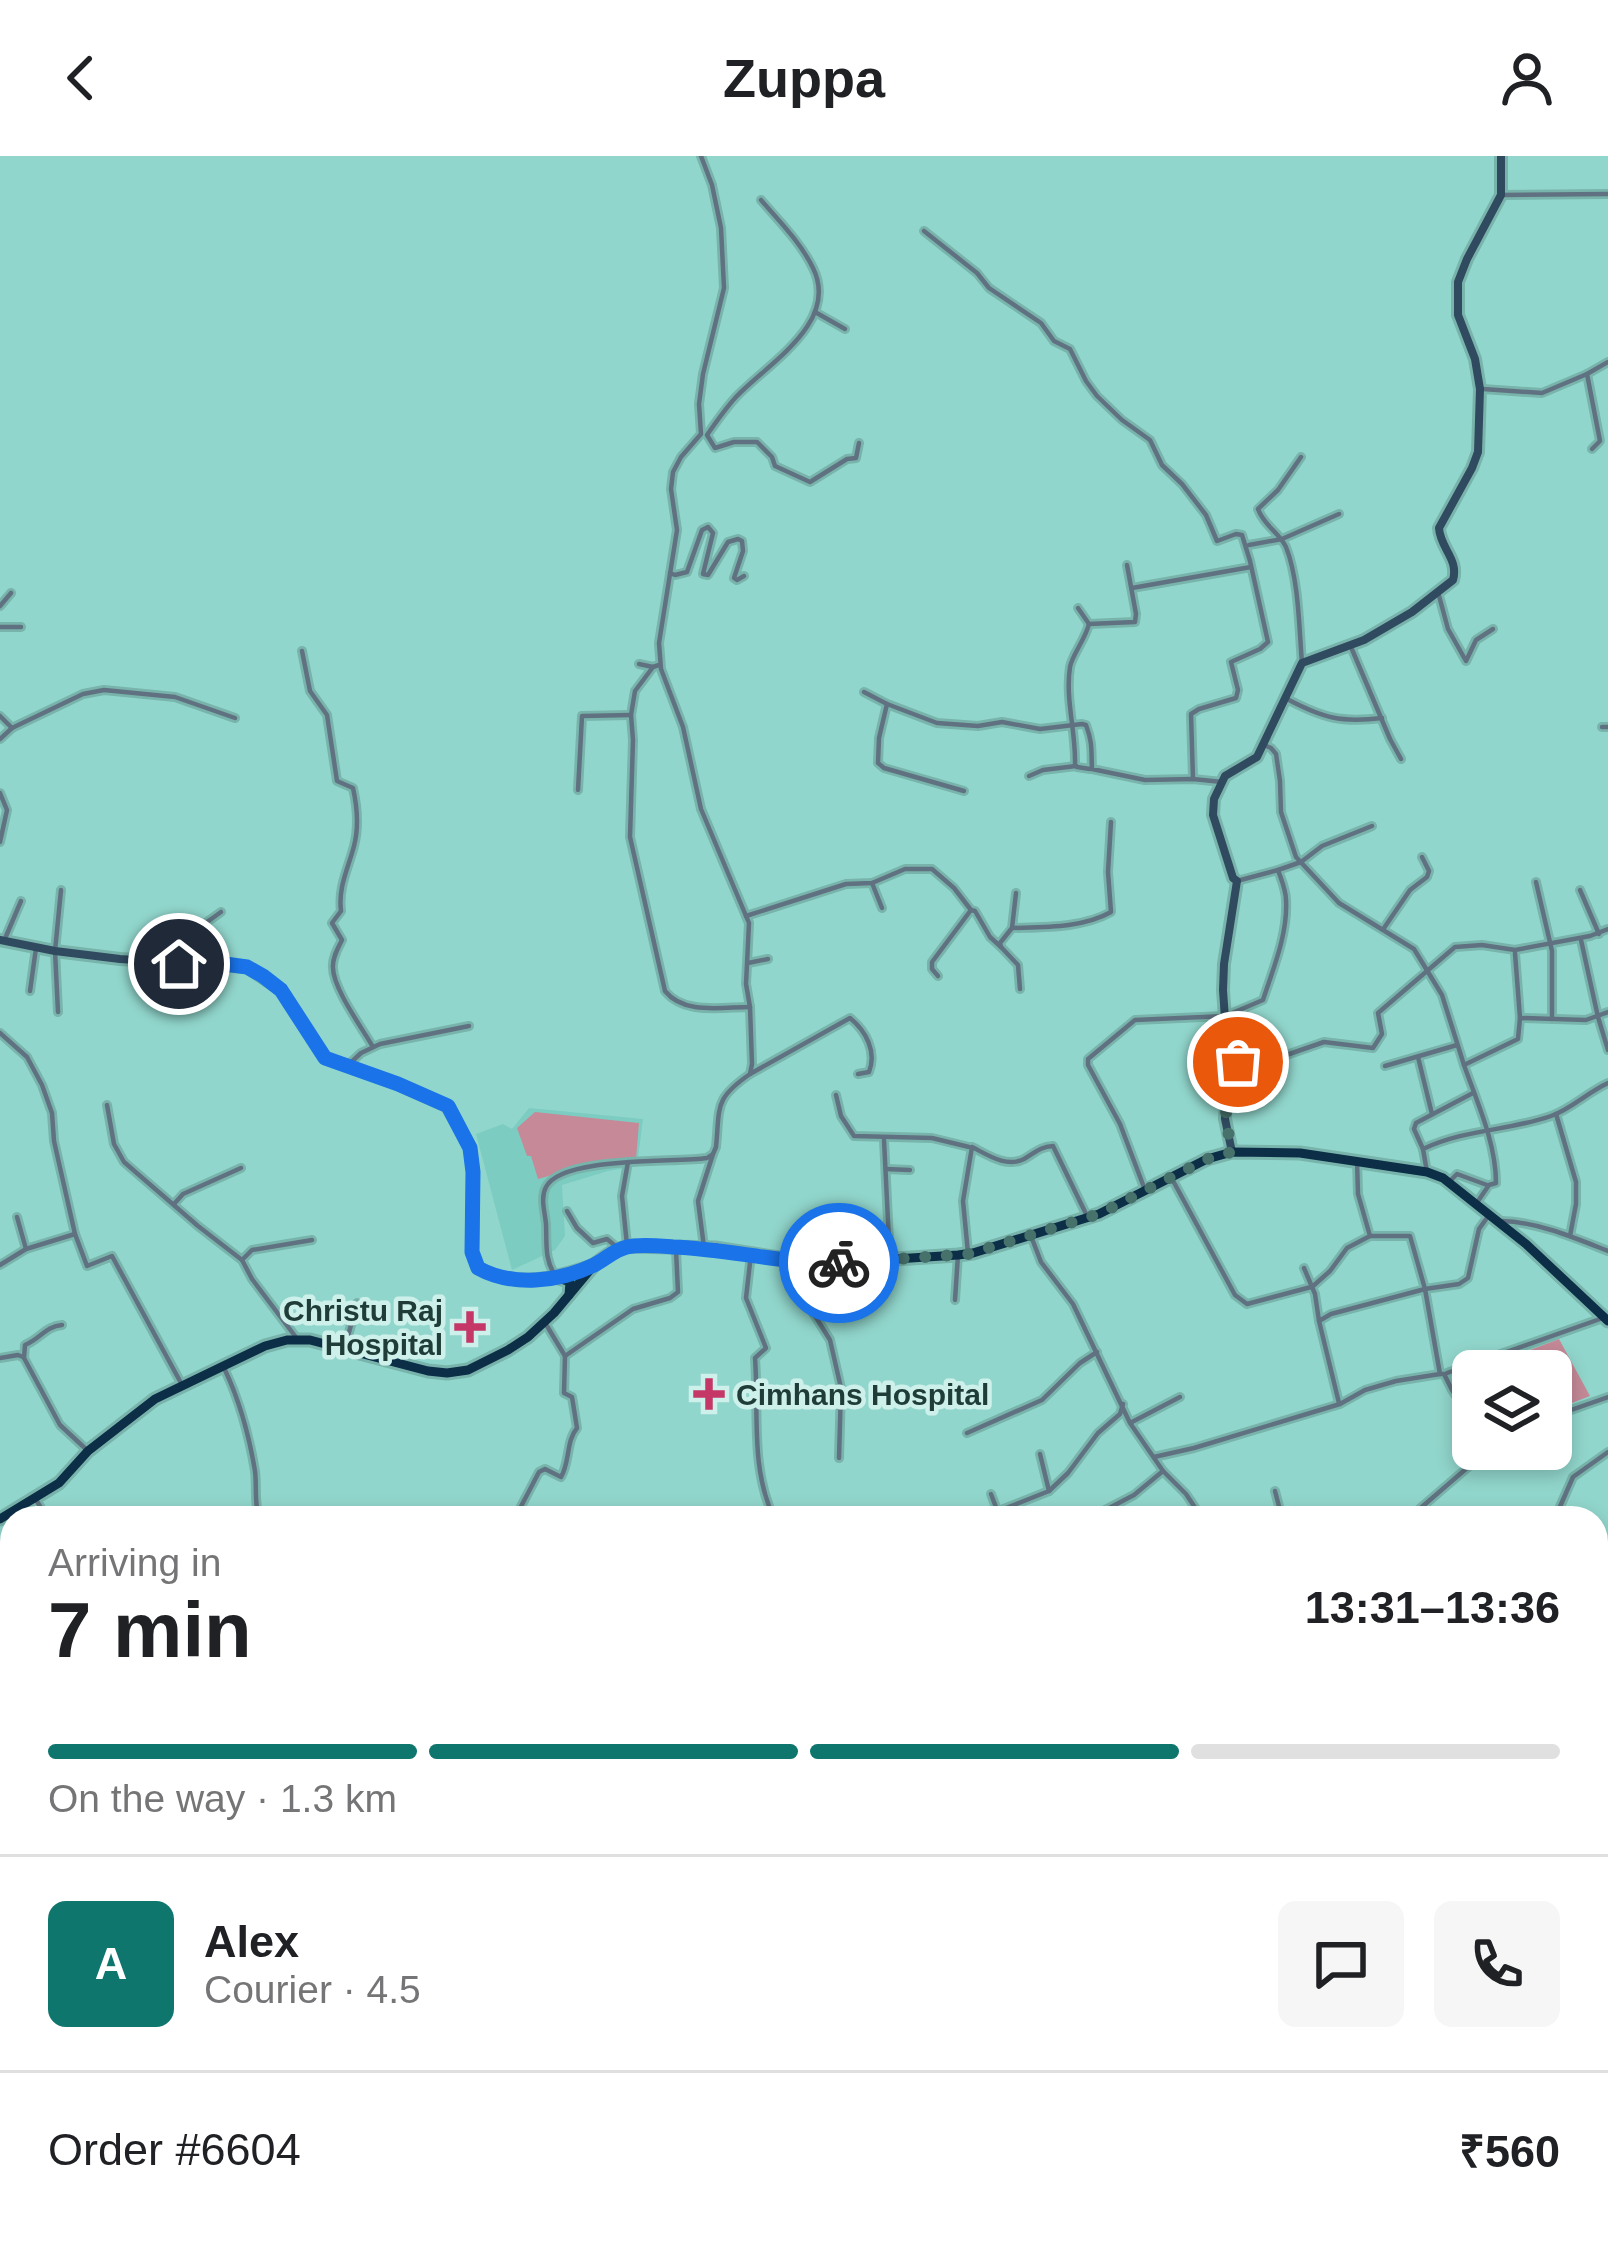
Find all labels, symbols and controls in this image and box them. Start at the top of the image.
icon: back [48,45,114,111]
icon: person [1494,45,1560,111]
text: Zuppa [723,48,885,108]
pin [128,913,230,1015]
icon: home [146,931,212,997]
pin [1187,1011,1289,1113]
icon: bag [1205,1029,1271,1095]
courier [779,1203,899,1323]
icon: bike [806,1230,872,1296]
place label: Christu Raj Hospital [283,1294,443,1361]
marker: Christu Raj Hospital [454,1311,486,1343]
map controls [1452,1350,1572,1470]
button: layers [1452,1350,1572,1470]
marker: Cimhans Hospital [693,1378,725,1410]
place label: Cimhans Hospital [736,1378,989,1411]
text: Arriving in [48,1541,221,1584]
text: 13:31–13:36 [1305,1582,1560,1633]
text: 7 min [48,1586,252,1674]
text: On the way · 1.3 km [48,1777,397,1820]
button: chat [1278,1901,1404,2027]
button: phone [1434,1901,1560,2027]
text: Alex [204,1916,299,1967]
text: A [95,1938,127,1989]
text: Courier · 4.5 [204,1968,421,2011]
text: Order #6604 [48,2124,301,2175]
text: ₹560 [1459,2126,1560,2177]

